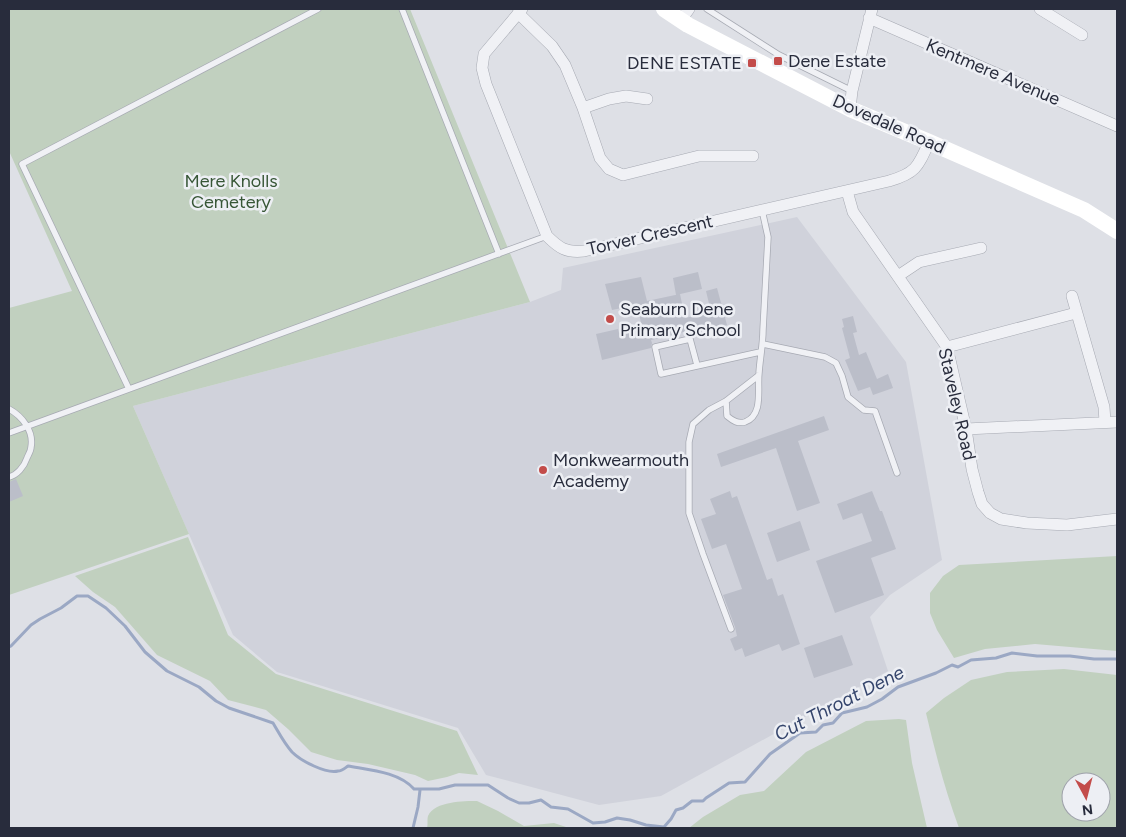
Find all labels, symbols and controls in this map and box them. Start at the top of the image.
street label: Kentmere Avenue [922,34,1064,110]
place label: Dene Estate [788,50,886,72]
place label: DENE ESTATE [627,52,742,74]
marker: Dene Estate [772,55,784,67]
marker: DENE ESTATE [746,57,758,69]
street label: Dovedale Road [829,89,949,159]
park label: Mere Knolls Cemetery [184,170,278,213]
street label: Torver Crescent [585,210,715,260]
place label: Seaburn Dene Primary School [620,298,741,341]
marker: Seaburn Dene Primary School [604,313,616,325]
street label: Staveley Road [933,346,981,462]
place label: Monkwearmouth Academy [553,449,689,492]
marker: Monkwearmouth Academy [537,464,549,476]
water label: Cut Throat Dene [770,660,908,746]
north arrow [1061,772,1111,822]
text: N [1081,800,1094,819]

